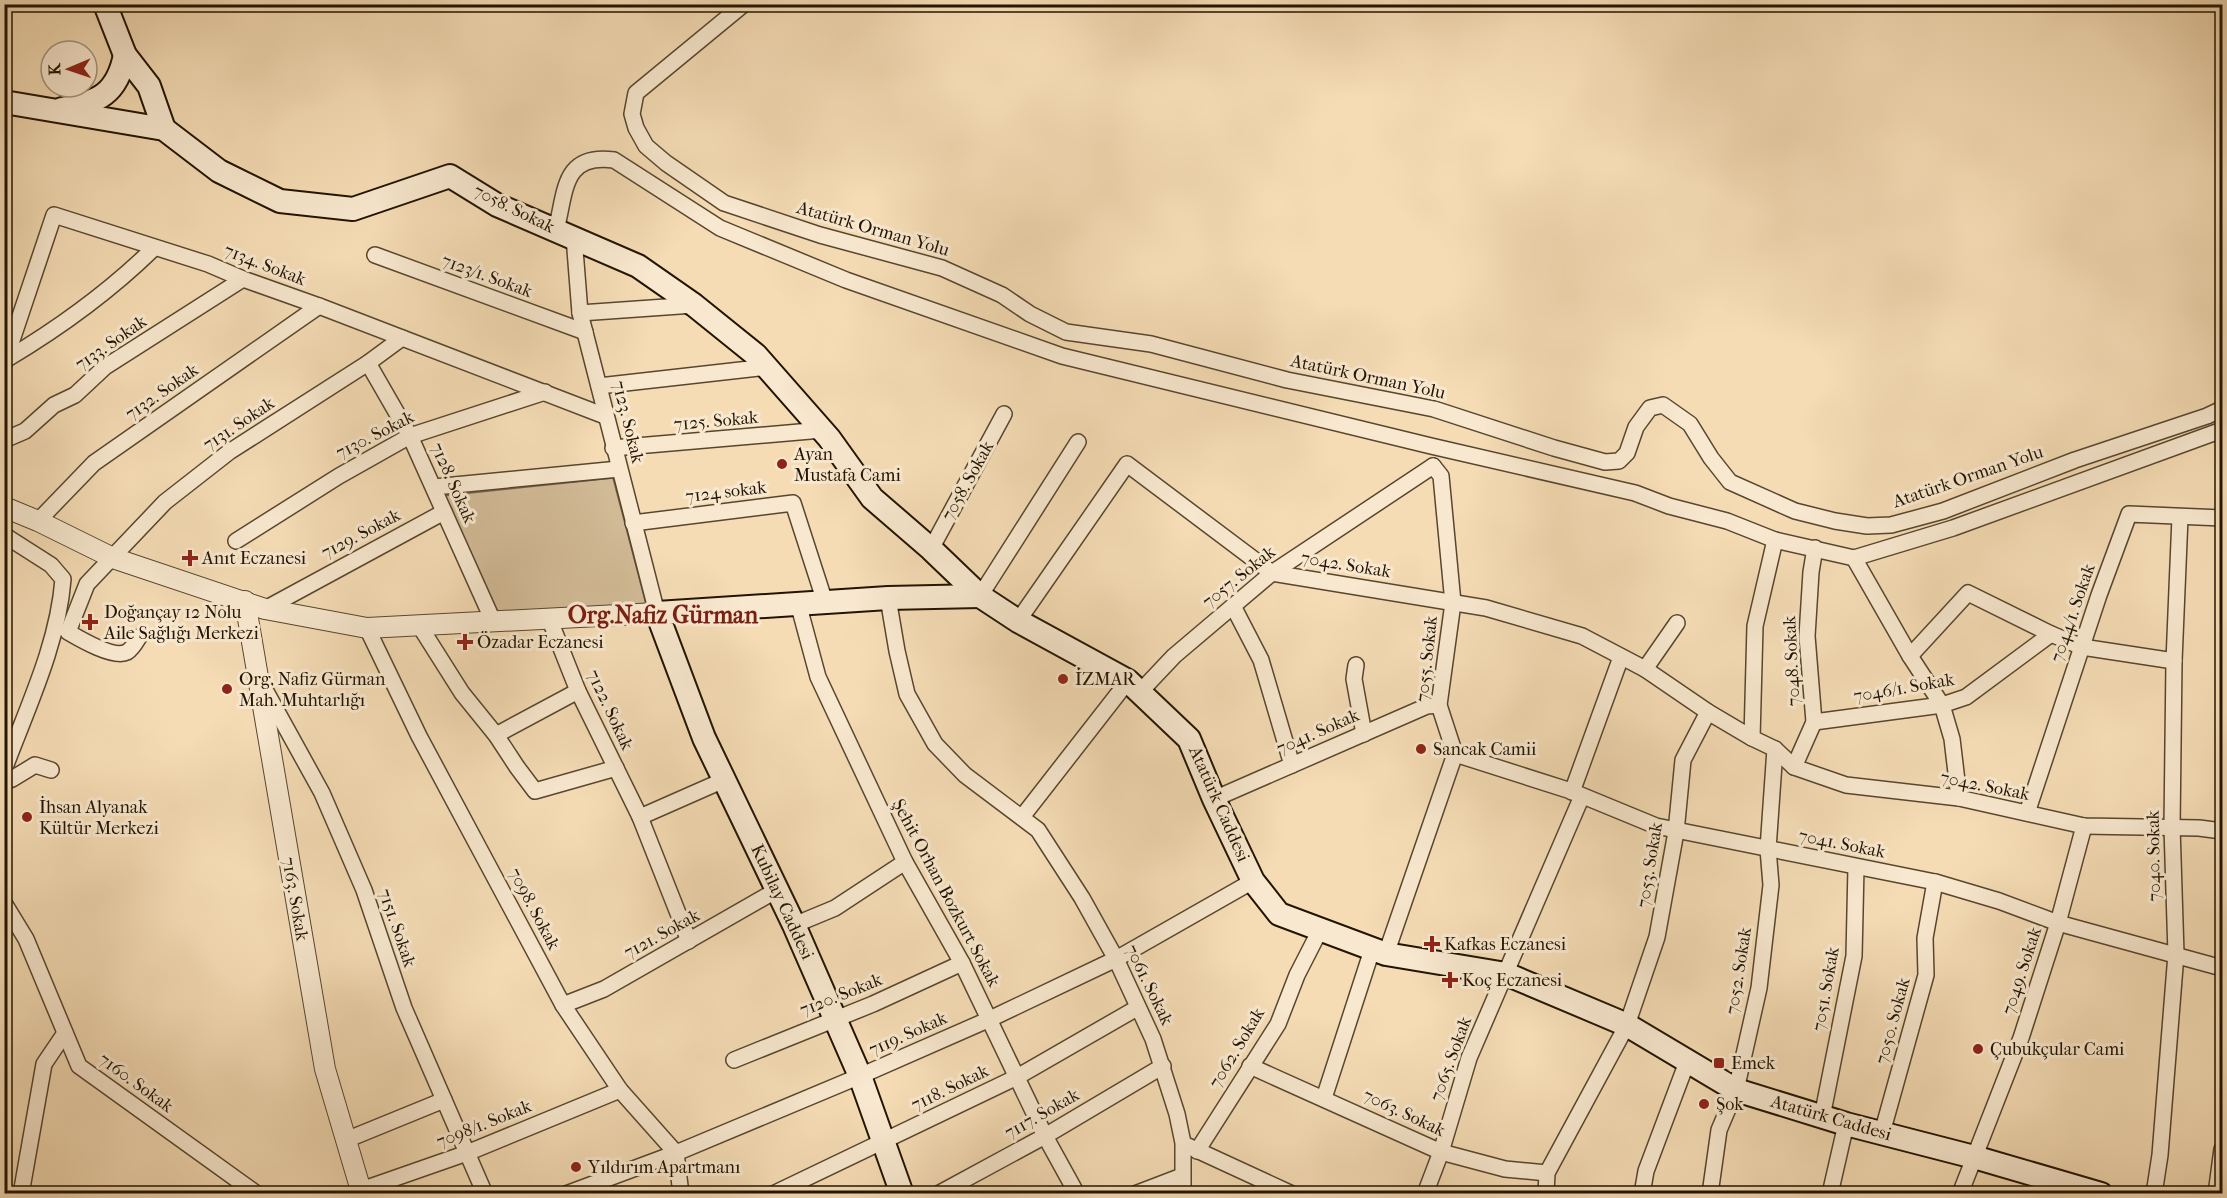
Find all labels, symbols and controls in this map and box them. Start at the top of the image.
north arrow [39,39,99,99]
text: K [45,62,64,76]
street label: 7058. Sokak [470,180,559,238]
street label: Atatürk Orman Yolu [793,197,952,261]
street label: 7134. Sokak [221,240,310,290]
street label: 7123/1. Sokak [439,250,536,302]
street label: 7133. Sokak [71,310,151,375]
street label: Atatürk Orman Yolu [1288,350,1447,404]
street label: 7132. Sokak [121,359,203,425]
street label: 7123. Sokak [608,379,649,466]
street label: 7131. Sokak [199,392,279,455]
street label: 7130. Sokak [332,406,418,464]
street label: 7125. Sokak [673,407,760,435]
street label: 7058. Sokak [938,437,999,524]
street label: 7128. Sokak [426,440,480,527]
street label: Atatürk Orman Yolu [1889,441,2046,513]
place label: Ayan Mustafa Cami [793,444,901,486]
marker: Ayan Mustafa Cami [775,457,789,471]
street label: 7124 sokak [684,477,768,507]
street label: 7129. Sokak [318,504,405,564]
street label: 7057. Sokak [1199,541,1280,613]
place label: Anıt Eczanesi [201,548,307,569]
street label: 7042. Sokak [1300,548,1393,583]
marker: Anıt Eczanesi [183,551,197,565]
street label: 7044/1. Sokak [2046,560,2100,665]
district label: Org.Nafiz Gürman [568,601,759,629]
place label: Doğançay 12 Nolu Aile Sağlığı Merkezi [103,602,259,644]
marker: Doğançay 12 Nolu Aile Sağlığı Merkezi [81,613,99,631]
street label: 7055. Sokak [1412,614,1442,703]
street label: 7048. Sokak [1779,615,1805,707]
place label: Özadar Eczanesi [477,631,604,653]
marker: Özadar Eczanesi [458,635,472,649]
street label: 7122. Sokak [582,667,638,754]
place label: İZMAR [1075,668,1136,690]
place label: Org. Nafiz Gürman Mah. Muhtarlığı [239,669,386,711]
street label: 7046/1. Sokak [1852,669,1957,707]
marker: İZMAR [1056,672,1070,686]
marker: Org. Nafiz Gürman Mah. Muhtarlığı [220,682,234,696]
street label: 7041. Sokak [1274,704,1363,759]
place label: Sancak Camii [1433,739,1537,760]
street label: Atatürk Caddesi [1184,742,1254,866]
marker: Sancak Camii [1414,742,1428,756]
street label: 7042. Sokak [1938,767,2032,805]
place label: İhsan Alyanak Kültür Merkezi [39,796,159,839]
street label: Şehit Orhan Bozkurt Sokak [888,796,1005,991]
street label: 7040. Sokak [2143,809,2165,902]
marker: İhsan Alyanak Kültür Merkezi [20,810,34,824]
street label: 7053. Sokak [1633,820,1667,909]
street label: 7041. Sokak [1797,825,1888,863]
street label: Kubilay Caddesi [746,841,818,964]
street label: 7163. Sokak [277,856,313,943]
street label: 7098. Sokak [504,865,565,954]
street label: 7151. Sokak [374,886,420,971]
street label: 7121. Sokak [621,904,704,963]
street label: 7049. Sokak [1998,924,2046,1017]
street label: 7052. Sokak [1722,925,1756,1016]
place label: Kafkas Eczanesi [1444,934,1567,955]
marker: Kafkas Eczanesi [1425,937,1439,951]
street label: 7061. Sokak [1120,941,1178,1029]
street label: 7051. Sokak [1808,945,1844,1033]
street label: 7120. Sokak [797,969,886,1021]
place label: Koç Eczanesi [1462,970,1563,991]
marker: Koç Eczanesi [1443,973,1457,987]
street label: 7050. Sokak [1871,975,1915,1067]
street label: 7062. Sokak [1205,1003,1270,1092]
street label: 7119. Sokak [866,1007,951,1061]
street label: 7065. Sokak [1426,1013,1476,1104]
place label: Çubukçular Cami [1990,1039,2125,1061]
marker: Çubukçular Cami [1971,1042,1985,1056]
street label: 7160. Sokak [95,1049,178,1118]
place label: Emek [1731,1053,1776,1074]
marker: Emek [1712,1056,1726,1070]
street label: 7118. Sokak [908,1060,993,1116]
street label: 7117. Sokak [1001,1084,1084,1144]
street label: 7063. Sokak [1360,1085,1449,1141]
street label: Atatürk Caddesi [1767,1090,1894,1145]
place label: Şok [1716,1094,1744,1115]
street label: 7098/1. Sokak [434,1095,535,1153]
marker: Şok [1697,1097,1711,1111]
place label: Yıldırım Apartmanı [587,1157,741,1178]
marker: Yıldırım Apartmanı [569,1160,583,1174]

